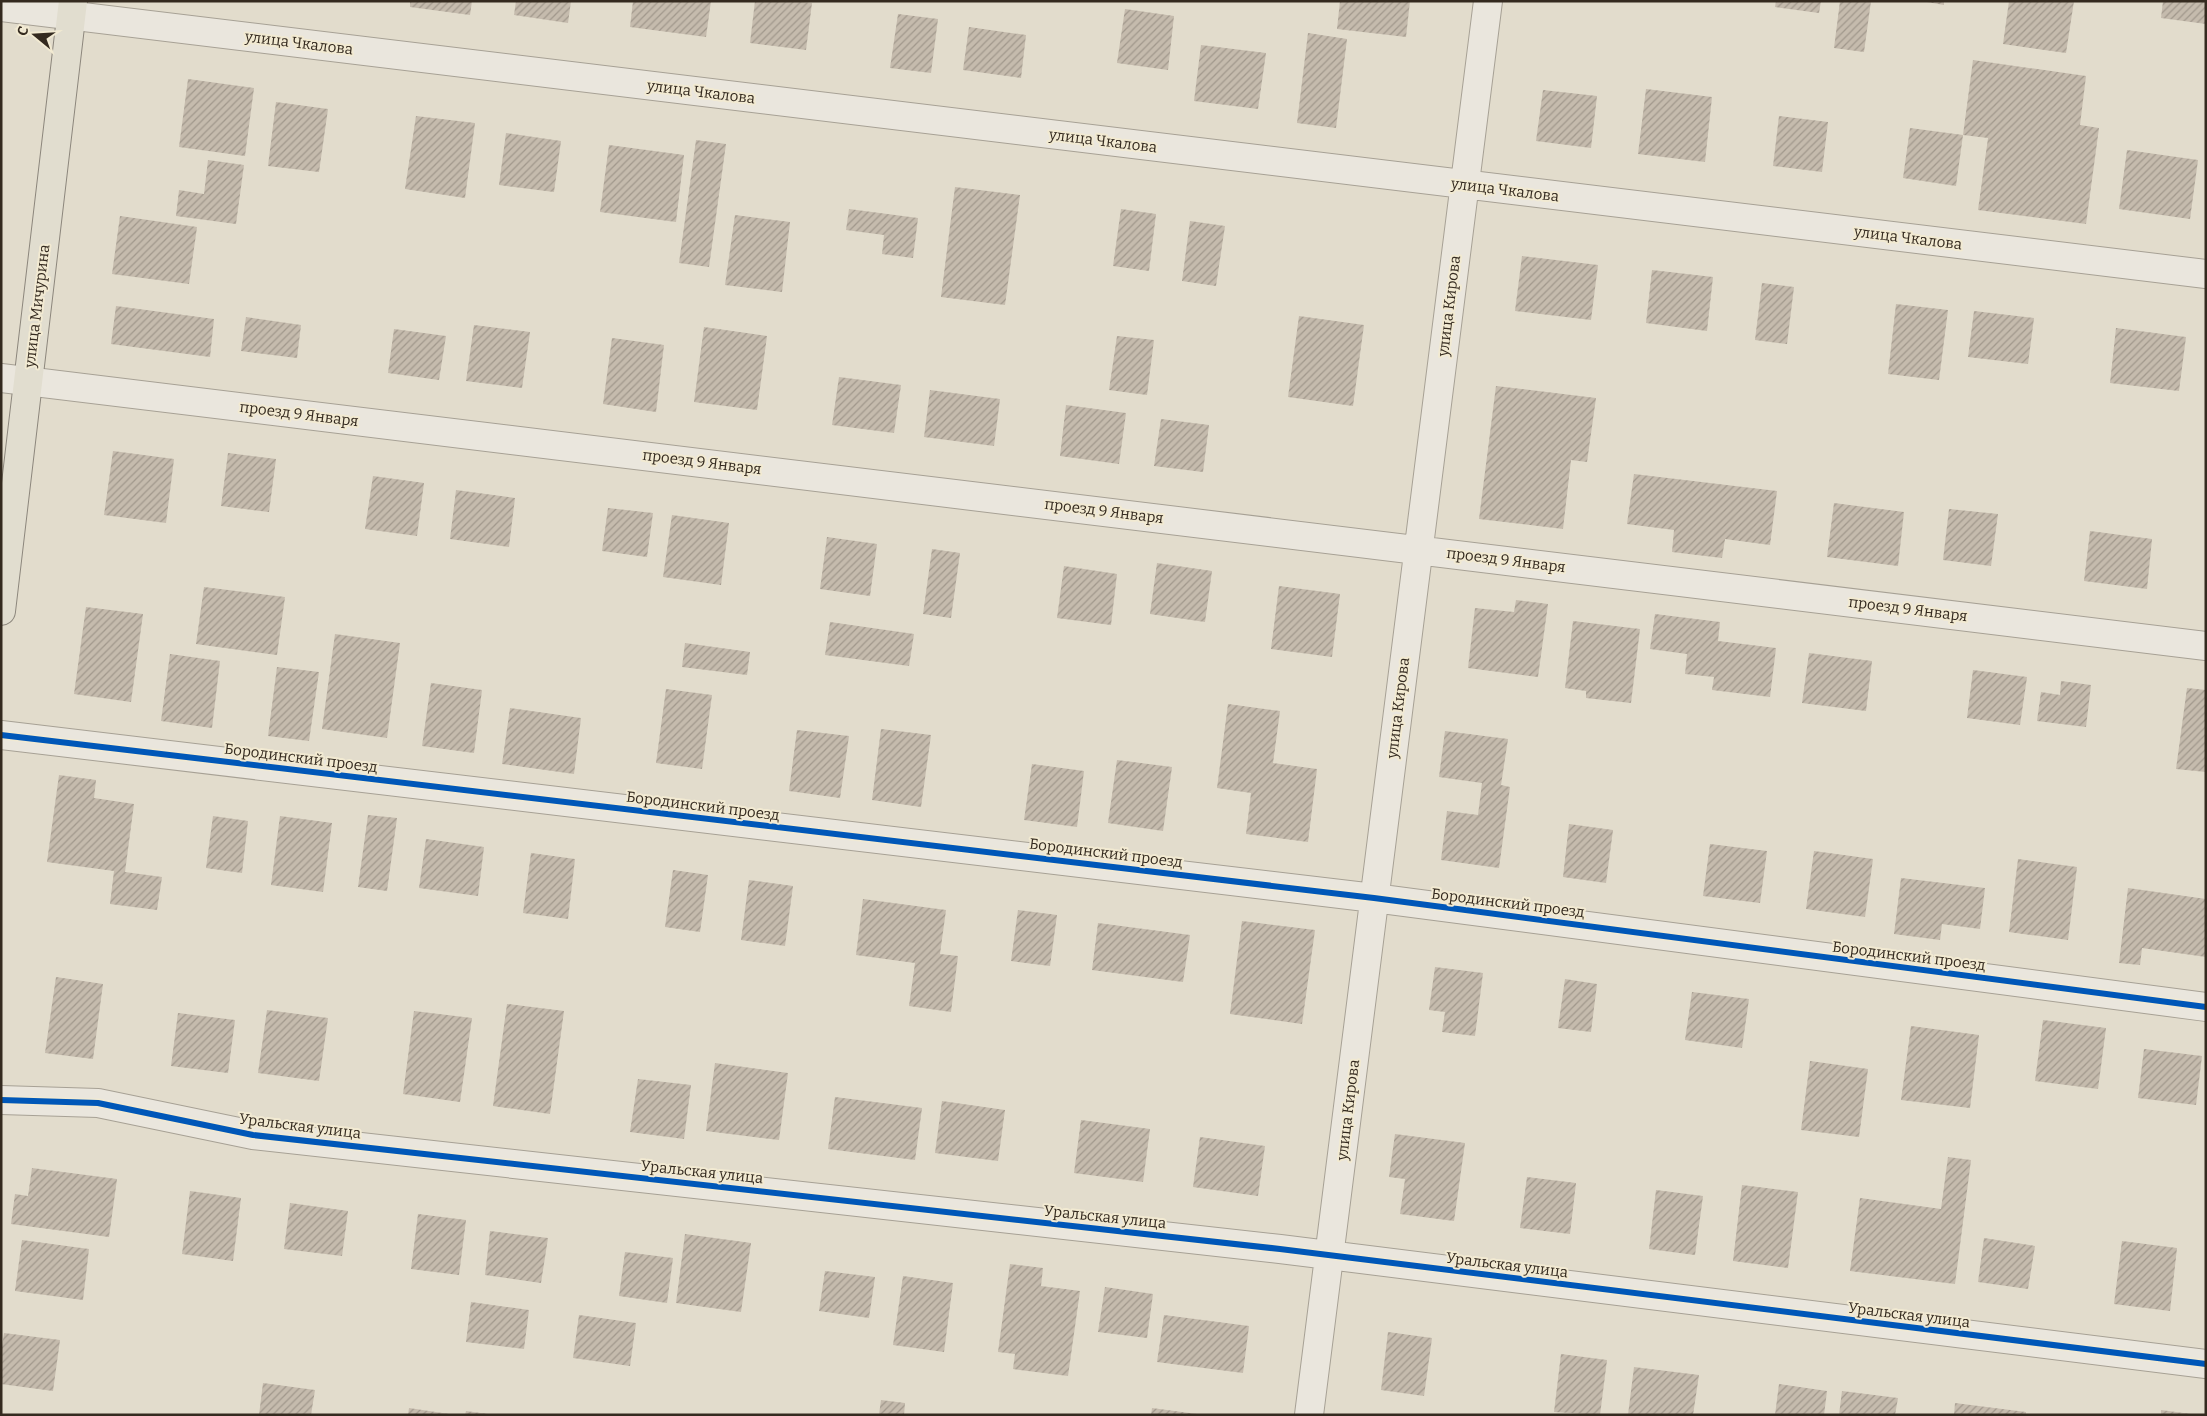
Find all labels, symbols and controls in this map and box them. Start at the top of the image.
north arrow [10,10,60,60]
text: С [14,24,33,38]
street label: улица Чкалова [243,27,354,59]
street label: улица Чкалова [645,76,756,108]
street label: улица Чкалова [1047,125,1158,157]
street label: улица Чкалова [1449,174,1560,206]
street label: улица Чкалова [1852,222,1963,254]
street label: улица Мичурина [20,243,53,370]
street label: улица Кирова [1434,254,1464,359]
street label: проезд 9 Января [238,398,360,430]
street label: проезд 9 Января [641,446,763,478]
street label: проезд 9 Января [1043,495,1165,527]
street label: проезд 9 Января [1445,544,1567,576]
street label: проезд 9 Января [1847,593,1969,625]
street label: улица Кирова [1383,656,1413,761]
street label: Бородинский проезд [223,740,379,776]
street label: Бородинский проезд [625,788,781,824]
street label: Бородинский проезд [1028,835,1184,871]
street label: Бородинский проезд [1430,885,1586,921]
street label: Бородинский проезд [1831,938,1987,974]
street label: улица Кирова [1333,1058,1363,1163]
street label: Уральская улица [238,1110,362,1142]
street label: Уральская улица [640,1157,764,1187]
street label: Уральская улица [1043,1202,1167,1232]
street label: Уральская улица [1445,1249,1569,1281]
street label: Уральская улица [1847,1299,1971,1331]

